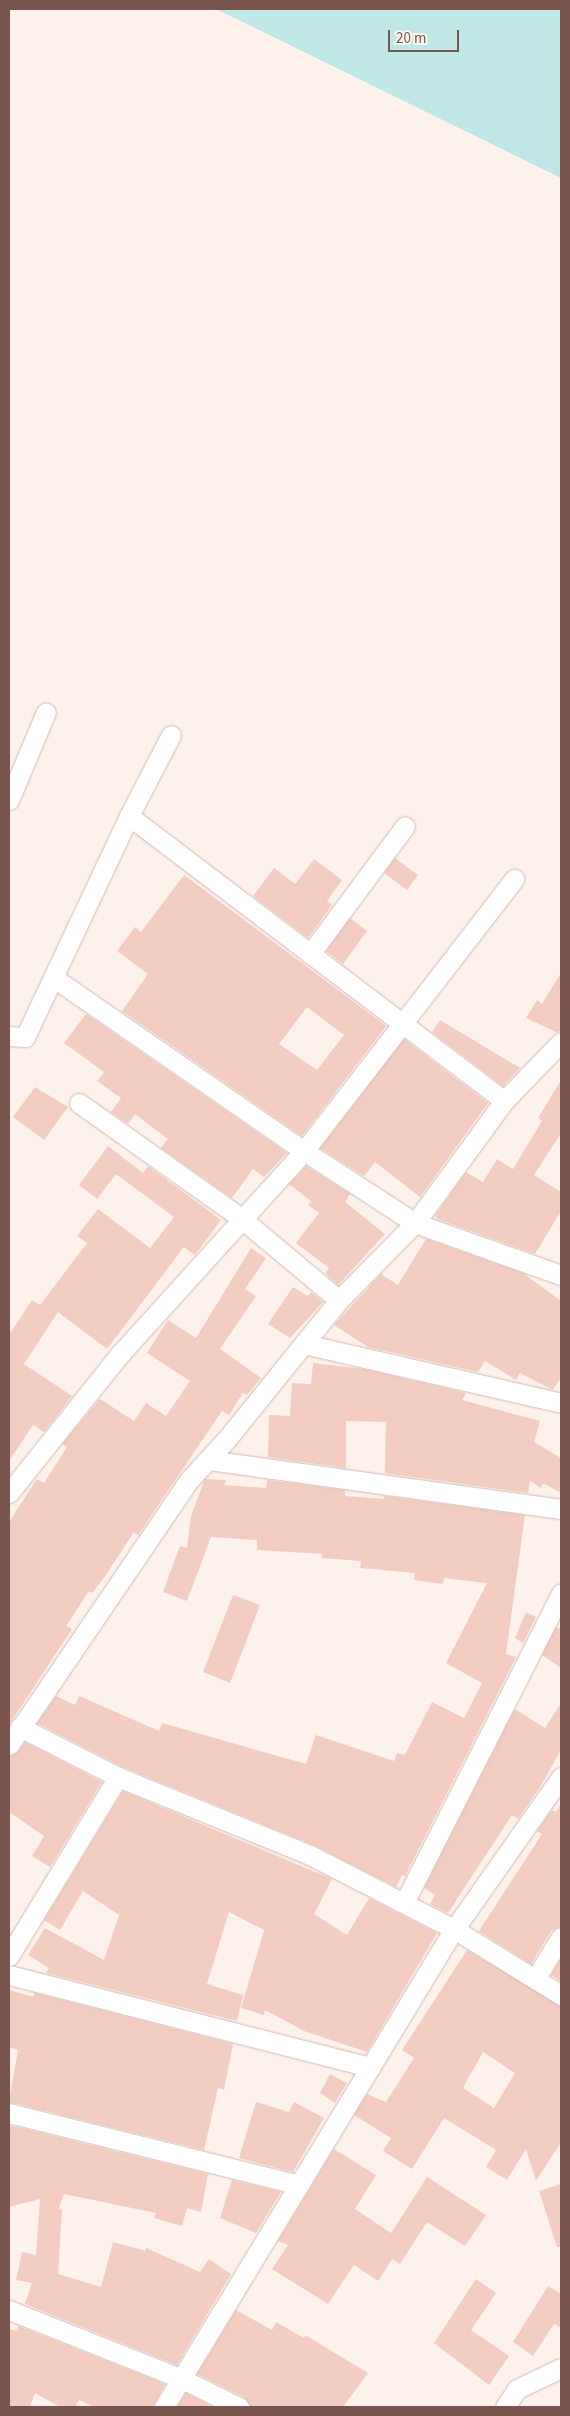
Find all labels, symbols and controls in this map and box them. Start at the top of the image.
scale bar [390,20,461,52]
text: 20 m [396,28,426,49]

